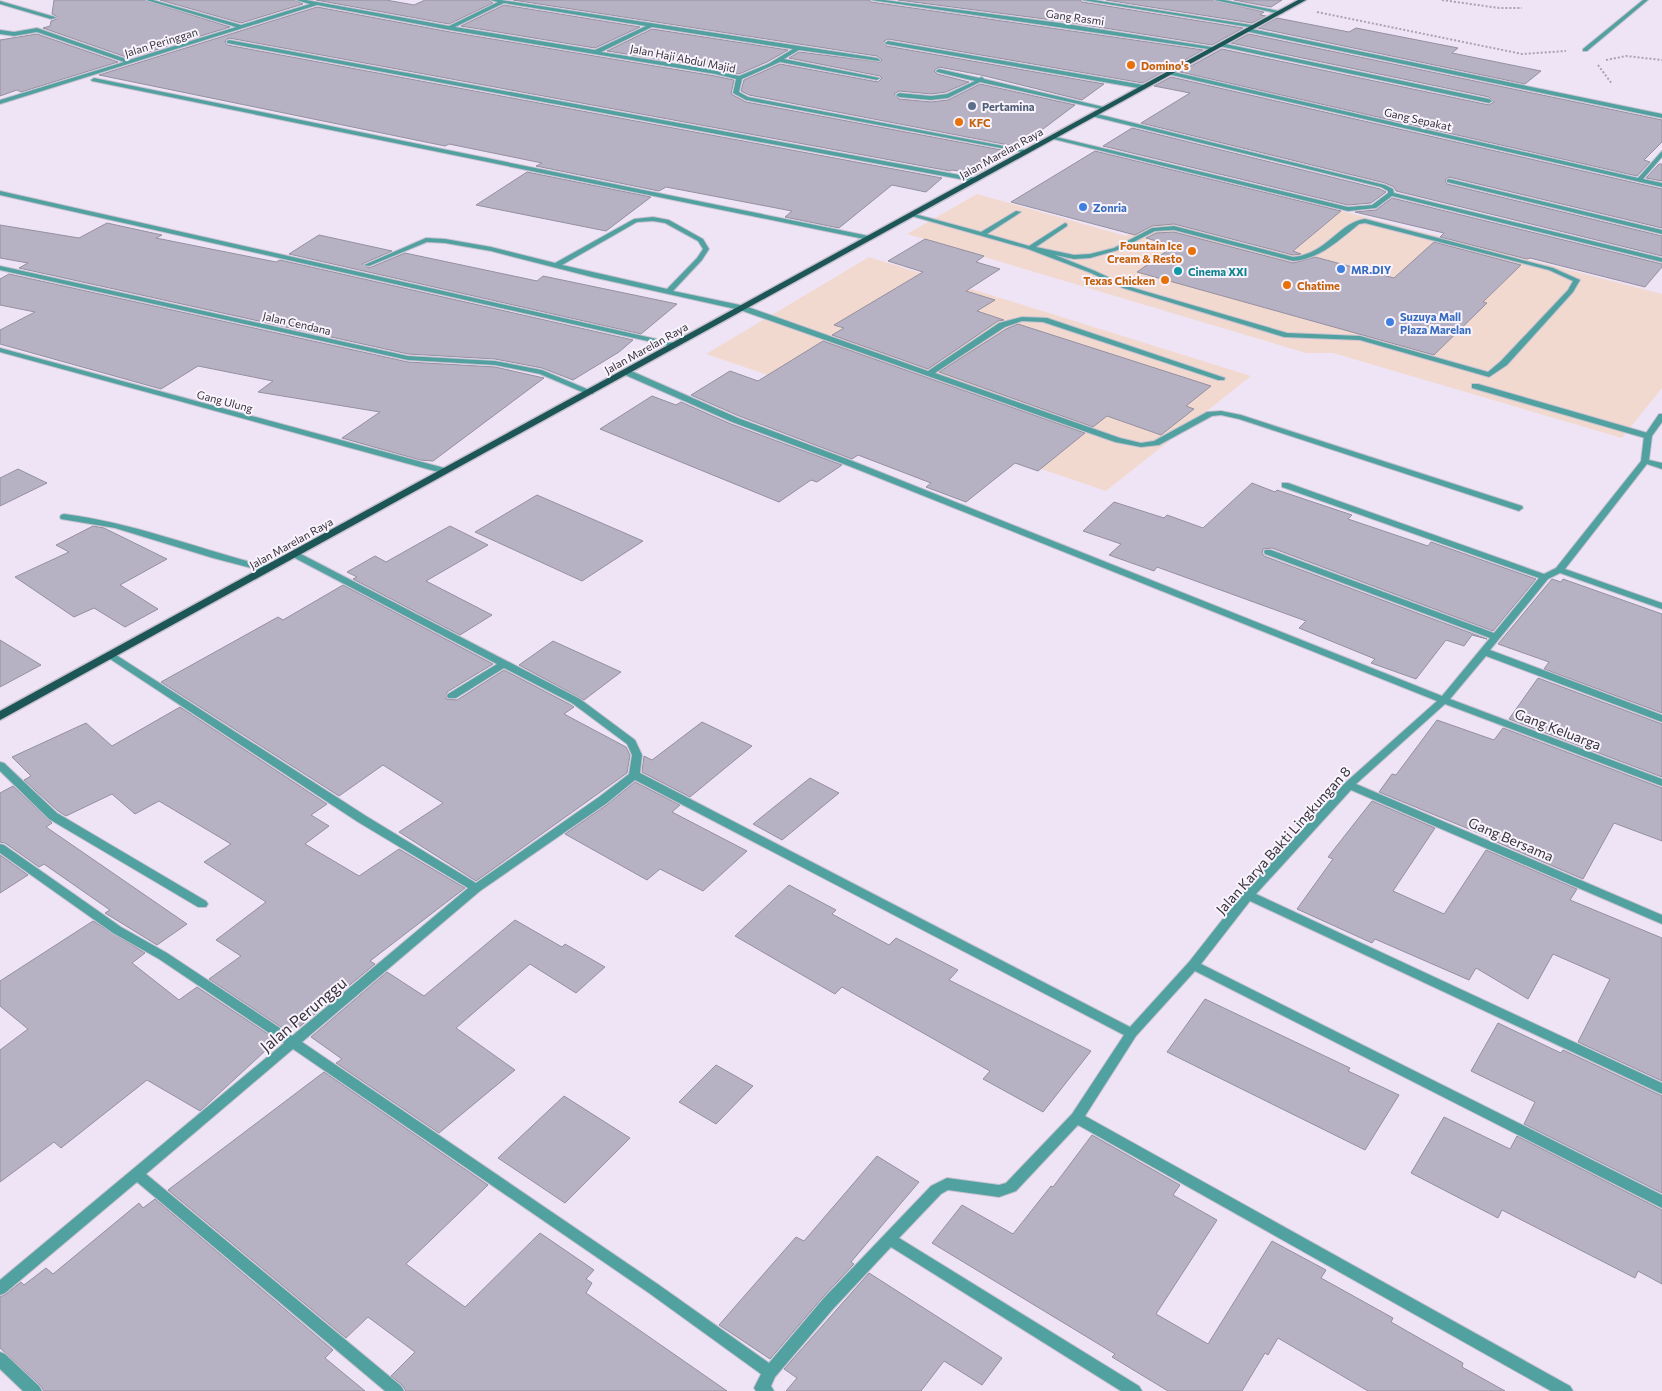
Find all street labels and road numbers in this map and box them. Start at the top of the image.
street label: Gang Rasmi [1045,6,1105,28]
street label: Jalan Peringgan [123,25,199,60]
street label: Jalan Haji Abdul Majid [629,41,737,76]
street label: Gang Sepakat [1383,105,1454,133]
street label: Jalan Marelan Raya [957,125,1045,182]
street label: Jalan Cendana [261,309,332,338]
street label: Jalan Marelan Raya [602,320,690,377]
street label: Gang Ulung [196,387,254,415]
street label: Jalan Marelan Raya [247,515,335,572]
street label: Gang Keluarga [1512,705,1604,753]
street label: Jalan Karya Bakti Lingkungan 8 [1212,763,1354,917]
street label: Gang Bersama [1466,813,1556,865]
street label: Jalan Perunggu [256,972,350,1056]

